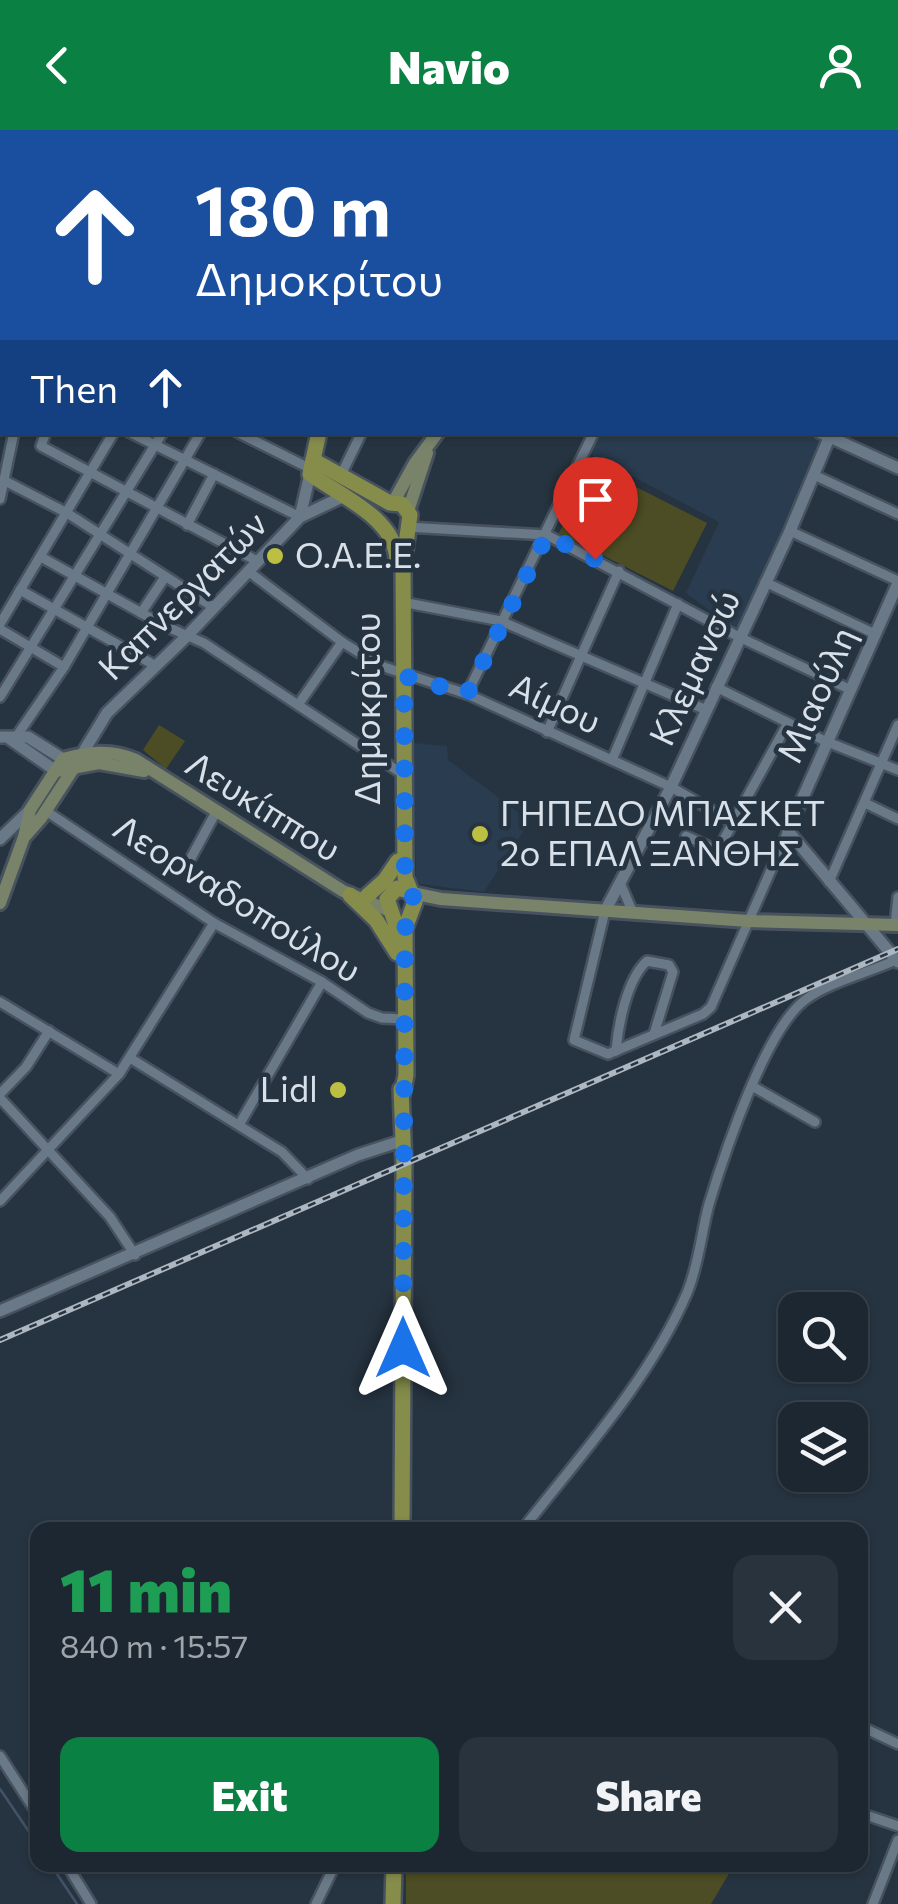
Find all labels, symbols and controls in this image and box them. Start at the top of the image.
icon: back [30,38,85,93]
text: Navio [388,38,510,93]
icon: person [813,38,868,93]
text: 180 m [195,165,391,250]
icon: ahead [30,170,160,300]
text: Δημοκρίτου [195,250,443,305]
icon: ahead [138,360,193,415]
text: Then [30,364,118,411]
pin [553,457,638,560]
icon: arrive [568,472,623,527]
street label: Καπνεργατών [88,501,274,687]
place label: Ο.Α.Ε.Ε. [295,532,421,575]
marker: Ο.Α.Ε.Ε. [264,545,286,567]
street label: Κλεμανσώ [638,582,747,751]
street label: Δημοκρίτου [344,613,387,805]
street label: Μιαούλη [766,619,864,768]
street label: Αίμου [504,662,608,741]
street label: Λευκίππου [179,741,349,869]
place label: ΓΗΠΕΔΟ ΜΠΑΣΚΕΤ 2ο ΕΠΑΛ ΞΑΝΘΗΣ [500,790,825,873]
street label: Λεορναδοπούλου [107,804,370,990]
marker: ΓΗΠΕΔΟ ΜΠΑΣΚΕΤ 2ο ΕΠΑΛ ΞΑΝΘΗΣ [469,823,491,845]
place label: Lidl [260,1066,318,1109]
marker: Lidl [327,1079,349,1101]
map controls [778,1292,868,1492]
button: search [778,1292,868,1382]
position arrow [351,1296,455,1400]
button: layers [778,1402,868,1492]
text: 11 min [60,1551,232,1624]
button: close [733,1555,838,1660]
text: 840 m · 15:57 [60,1625,248,1665]
button: Exit [60,1737,439,1852]
button: Share [459,1737,838,1852]

